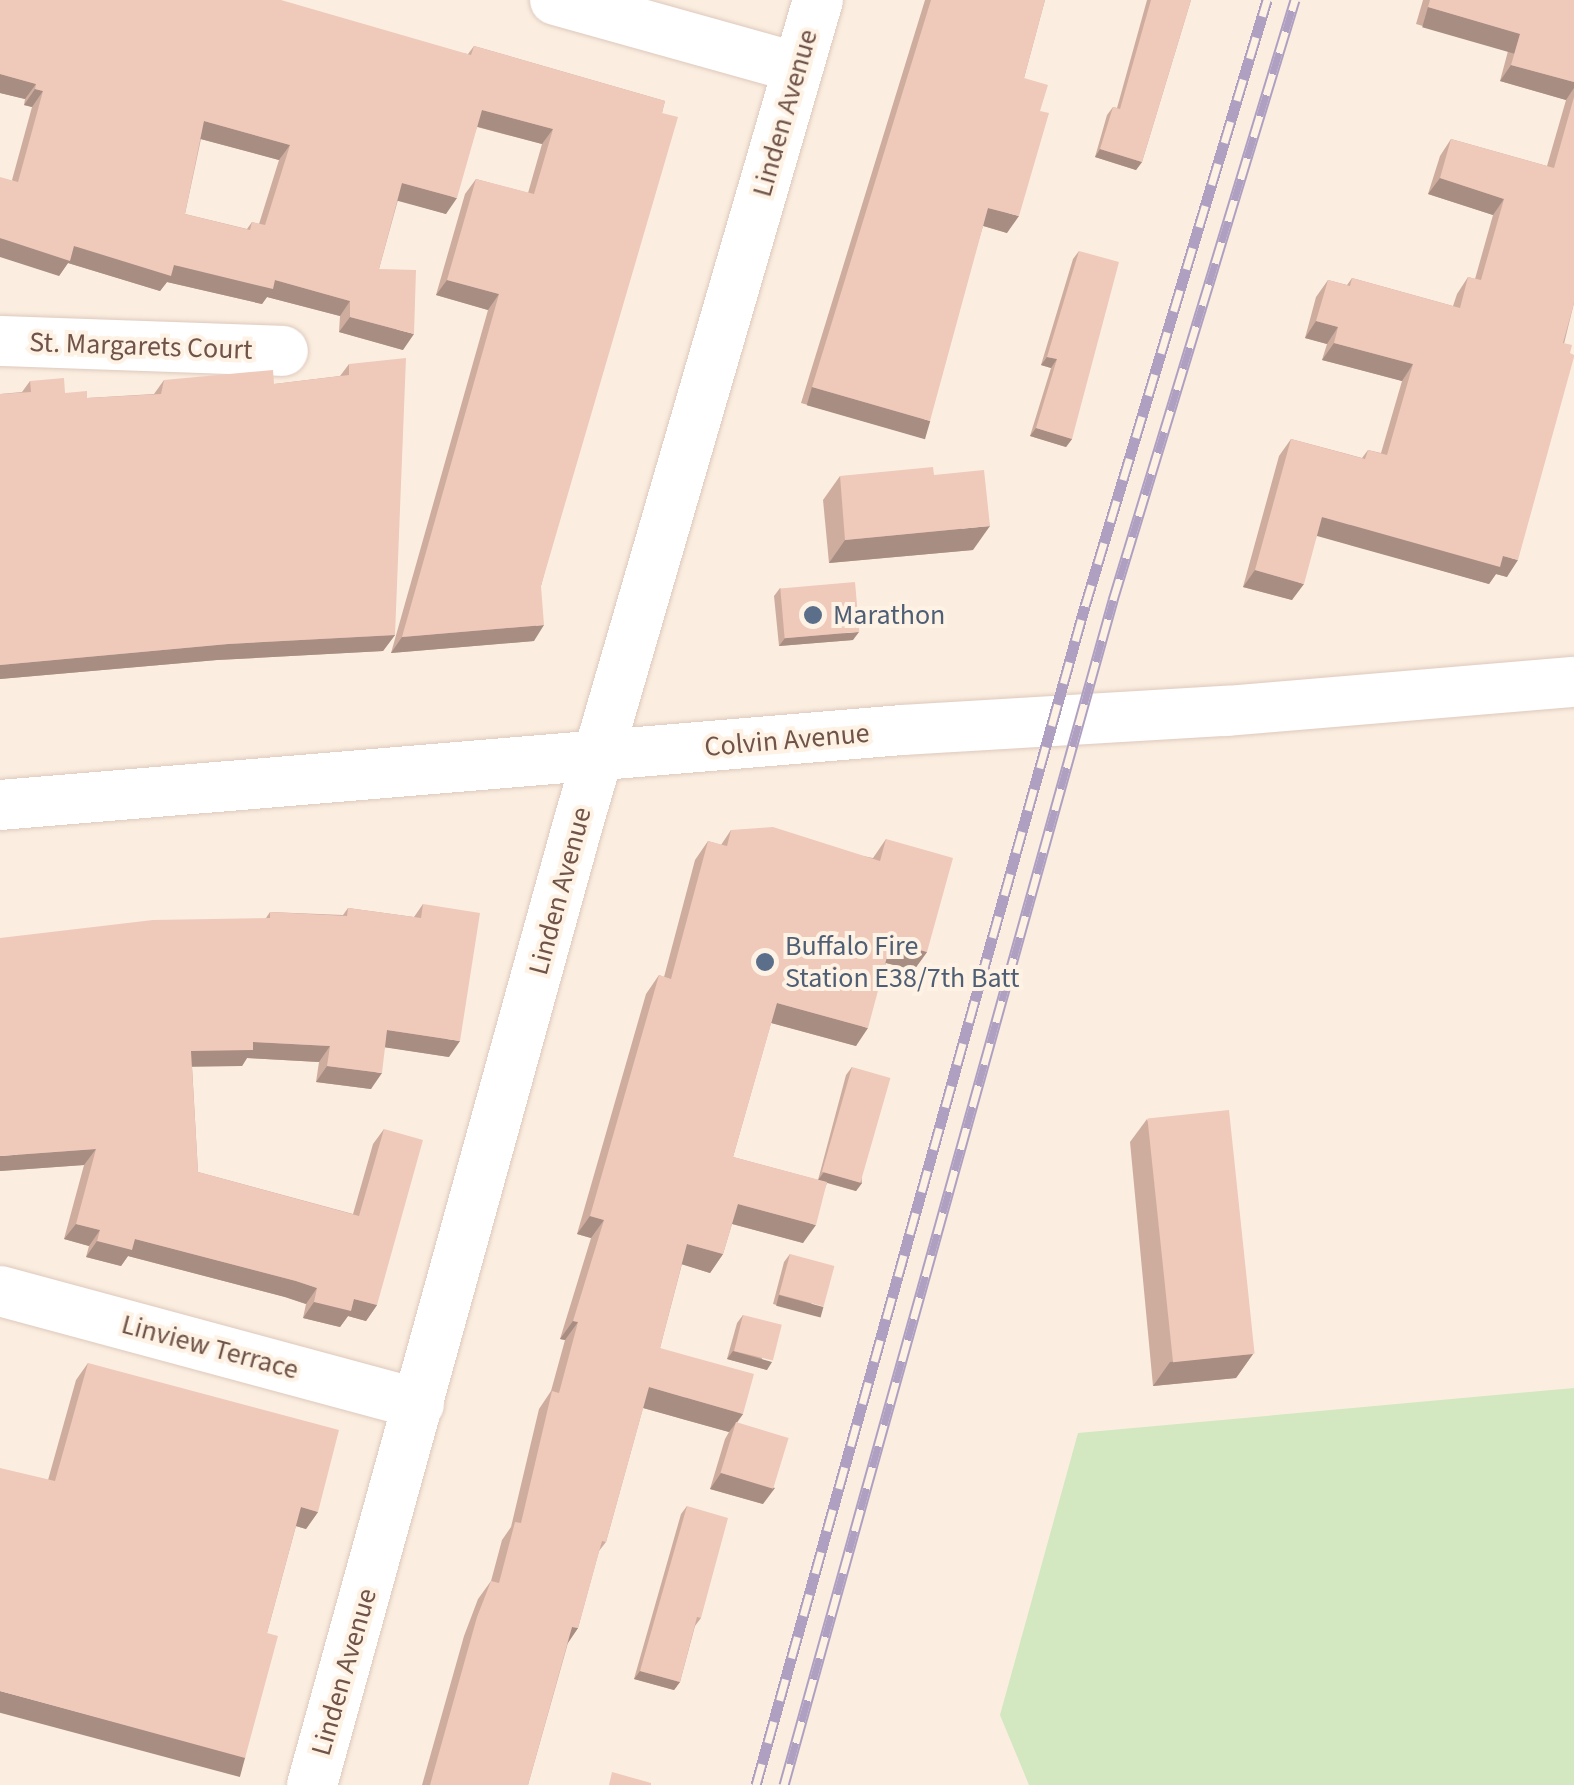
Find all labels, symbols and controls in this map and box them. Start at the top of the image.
street label: Linden Avenue [745,25,825,201]
street label: St. Margarets Court [29,325,253,367]
place label: Marathon [833,598,945,632]
marker: Marathon [802,604,824,626]
street label: Colvin Avenue [703,716,871,764]
street label: Linden Avenue [521,803,599,979]
place label: Buffalo Fire Station E38/7th Batt [785,929,1019,995]
marker: Buffalo Fire Station E38/7th Batt [754,951,776,973]
street label: Linview Terrace [118,1307,302,1387]
street label: Linden Avenue [304,1584,384,1760]

